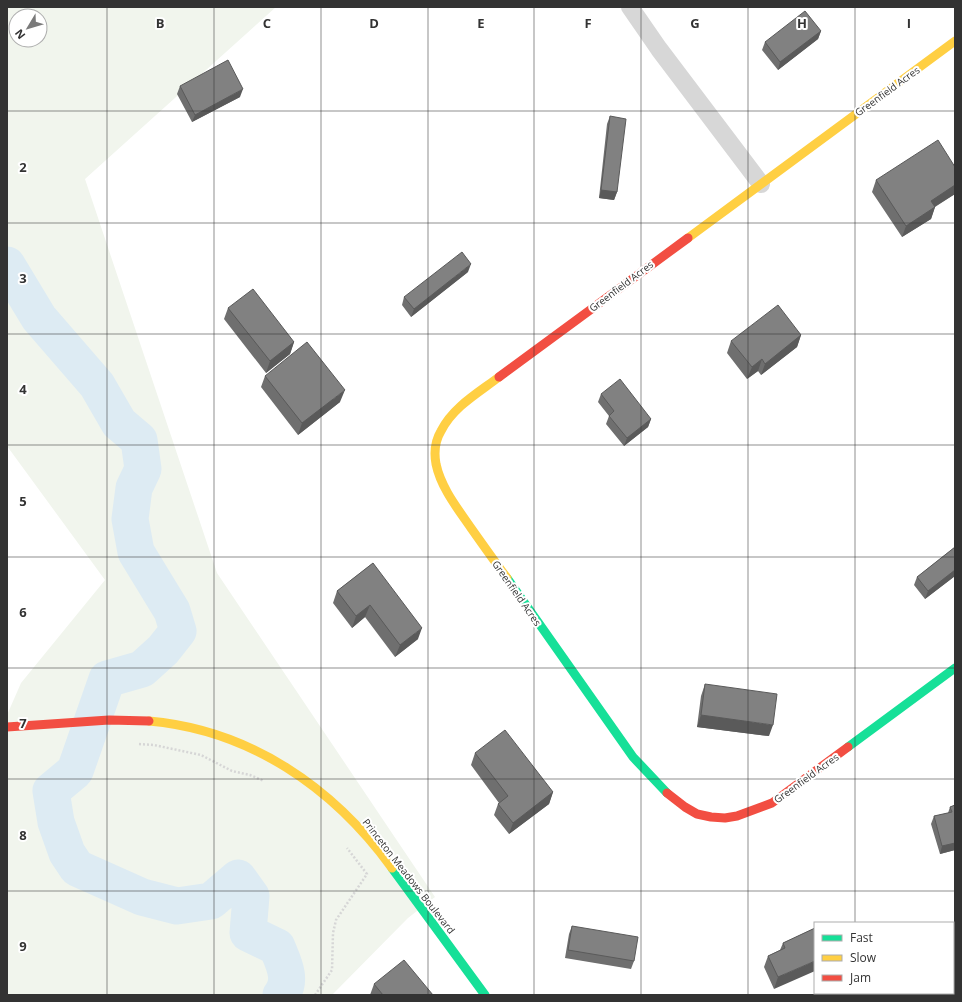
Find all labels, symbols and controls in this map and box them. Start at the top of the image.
north arrow [8,8,48,48]
text: B [156,14,165,32]
text: C [263,14,271,32]
text: D [369,14,379,32]
text: E [477,14,485,32]
text: F [584,14,592,32]
text: G [690,14,700,32]
text: H [797,14,807,32]
text: I [907,14,911,32]
text: N [11,26,28,43]
street label: Greenfield Acres [852,63,922,119]
text: 2 [19,158,27,176]
street label: Greenfield Acres [586,257,656,315]
text: 3 [19,269,27,287]
text: 4 [19,380,27,398]
text: 5 [19,492,27,510]
street label: Greenfield Acres [489,557,545,629]
text: 6 [19,603,27,621]
text: 7 [19,714,27,732]
street label: Greenfield Acres [771,750,841,806]
street label: Princeton Meadows Boulevard [360,816,458,936]
text: 8 [19,826,27,844]
legend [814,922,954,994]
text: Fast [850,929,873,946]
text: 9 [19,937,27,955]
text: Slow [850,949,877,966]
text: Jam [849,969,871,986]

